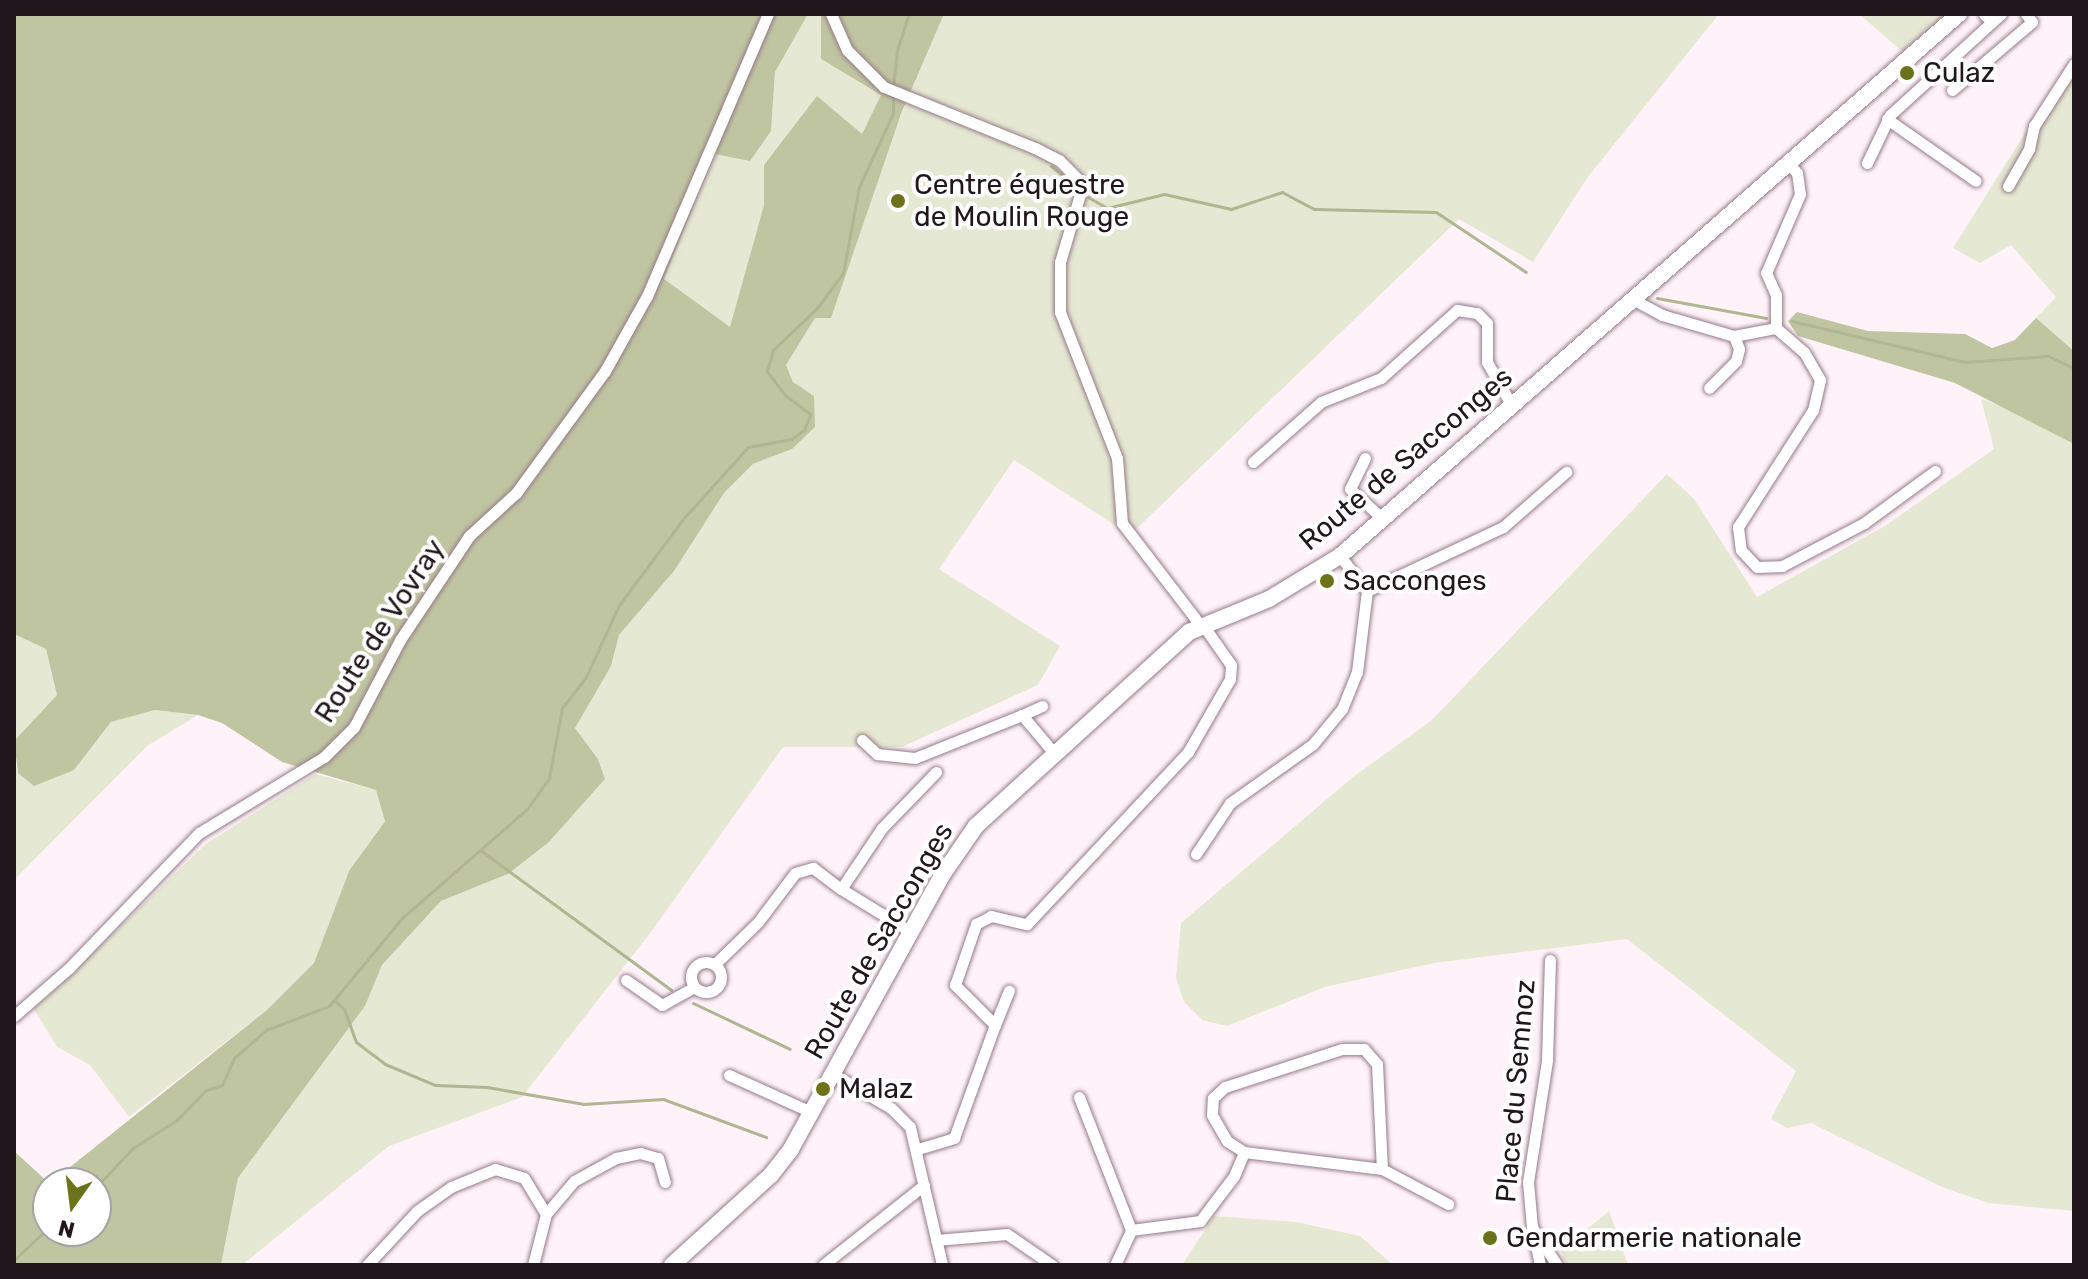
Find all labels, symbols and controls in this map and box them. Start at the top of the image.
place label: Culaz [1923,56,1995,90]
marker: Culaz [1898,64,1916,82]
place label: Centre équestre de Moulin Rouge [914,168,1129,234]
marker: Centre équestre de Moulin Rouge [889,192,907,210]
street label: Route de Sacconges [1293,360,1519,558]
street label: Route de Vovray [308,533,452,729]
place label: Sacconges [1343,564,1486,598]
marker: Sacconges [1318,572,1336,590]
street label: Route de Sacconges [798,817,960,1065]
street label: Place du Semnoz [1490,978,1542,1204]
place label: Malaz [839,1072,913,1106]
marker: Malaz [814,1080,832,1098]
north arrow [32,1167,112,1247]
text: N [56,1214,78,1244]
place label: Gendarmerie nationale [1506,1221,1802,1255]
marker: Gendarmerie nationale [1481,1229,1499,1247]

